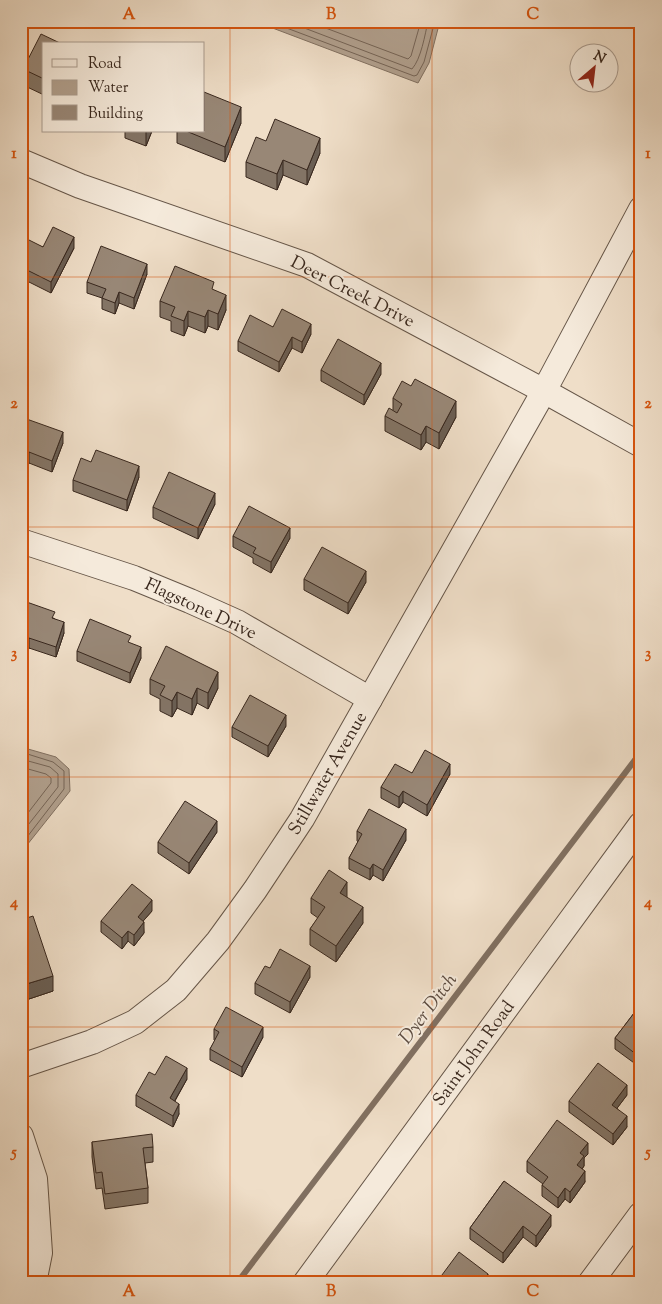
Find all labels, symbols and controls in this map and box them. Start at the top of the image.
text: A [123,4,136,27]
text: B [326,4,336,27]
text: C [527,4,540,27]
legend [42,42,205,132]
north arrow [570,42,620,92]
text: N [590,47,609,70]
text: Road [88,54,122,75]
text: Water [88,78,129,99]
text: Building [88,104,143,125]
text: 1 [11,143,17,166]
text: 1 [645,143,651,166]
street label: Deer Creek Drive [285,250,419,335]
text: 2 [10,393,18,416]
text: 2 [644,393,652,416]
street label: Flagstone Drive [140,572,260,647]
text: 3 [11,643,18,666]
text: 3 [645,643,652,666]
street label: Stillwater Avenue [283,707,375,841]
text: 4 [9,892,18,915]
text: 4 [643,892,652,915]
water label: Dyer Ditch [393,968,465,1050]
street label: Saint John Road [427,996,522,1112]
text: 5 [9,1142,17,1165]
text: 5 [643,1142,651,1165]
text: A [123,1281,136,1304]
text: B [326,1281,336,1304]
text: C [527,1281,540,1304]

